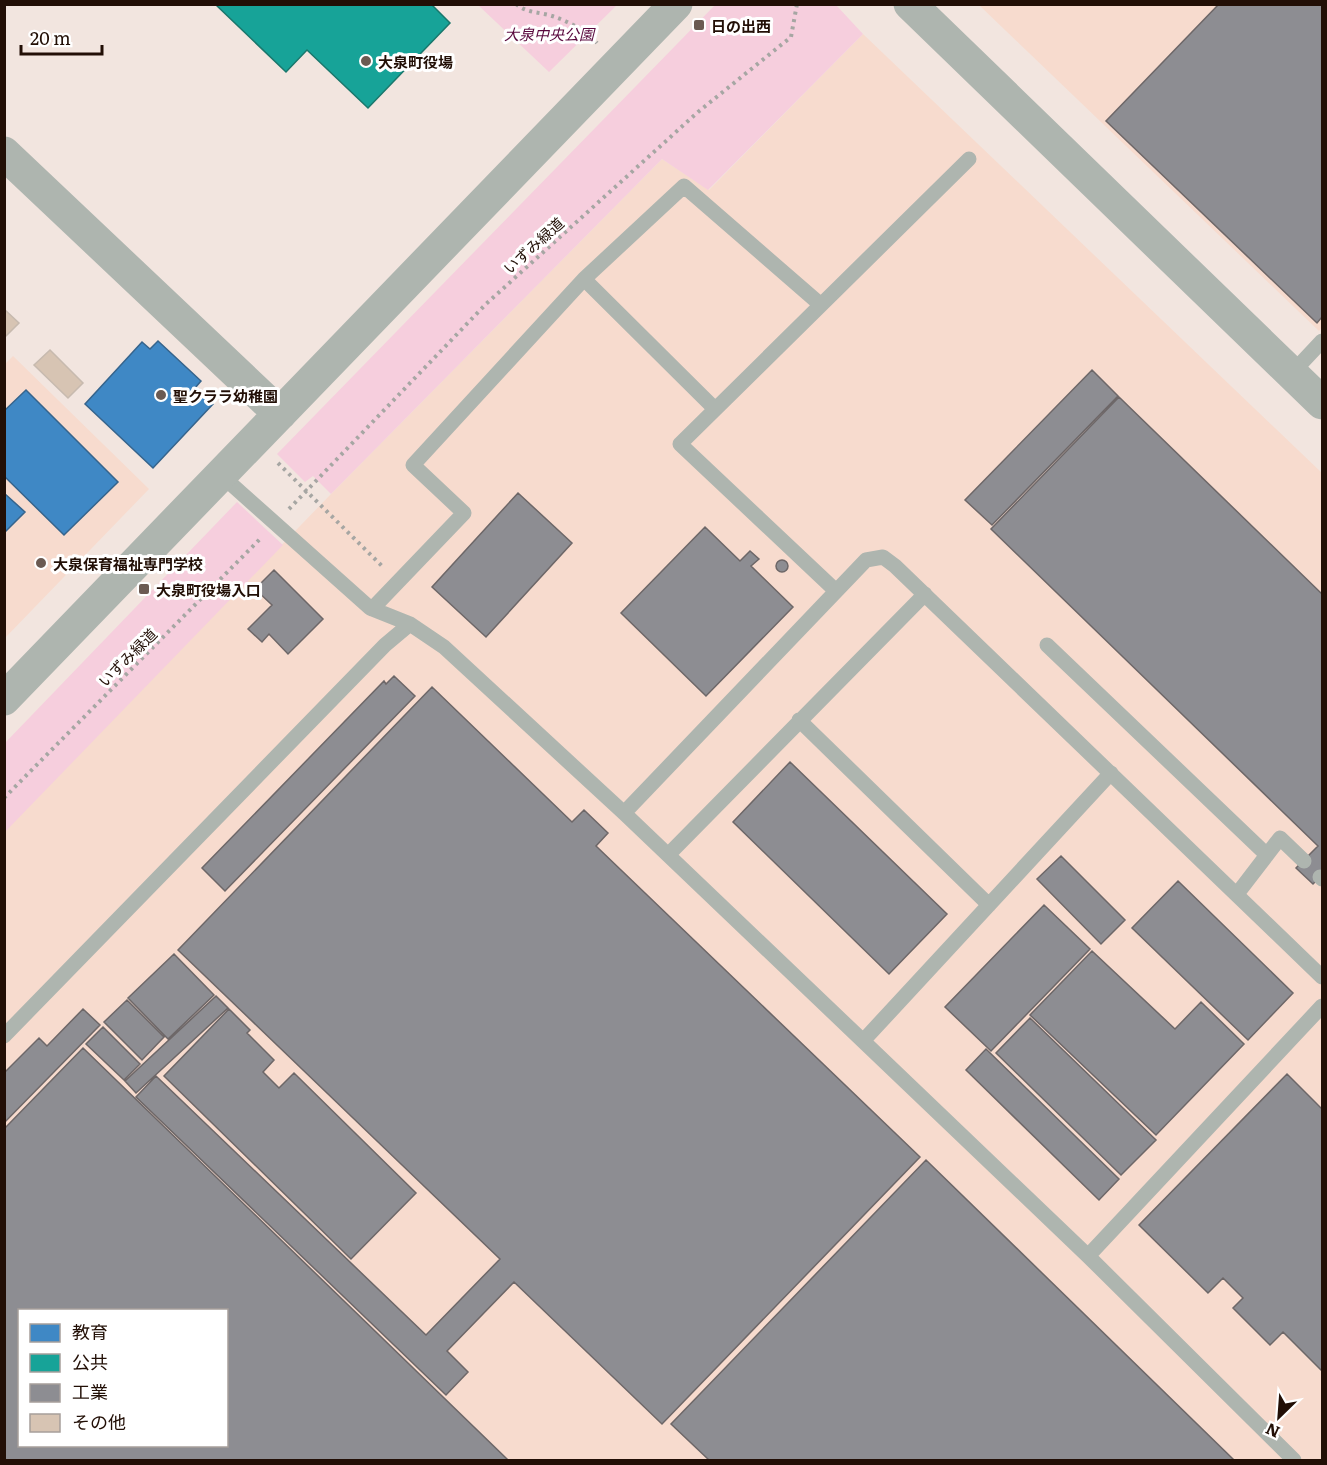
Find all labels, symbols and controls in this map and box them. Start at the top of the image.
place label: 日の出西 [711,14,771,37]
scale bar [21,18,102,56]
marker: 日の出西 [692,18,706,32]
park label: 大泉中央公園 [504,22,596,45]
text: 20 m [30,24,71,51]
place label: 大泉町役場 [378,50,453,73]
marker: 大泉町役場 [359,54,373,68]
street label: いずみ緑道 [497,211,569,279]
place label: 聖クララ幼稚園 [173,384,278,407]
marker: 聖クララ幼稚園 [154,388,168,402]
place label: 大泉保育福祉専門学校 [53,552,203,575]
marker: 大泉保育福祉専門学校 [34,556,48,570]
place label: 大泉町役場入口 [156,578,261,601]
marker: 大泉町役場入口 [137,582,151,596]
street label: いずみ緑道 [92,622,162,692]
legend [18,1309,228,1447]
text: 教育 [72,1318,108,1345]
text: 公共 [72,1348,108,1375]
text: 工業 [72,1378,108,1405]
north arrow [1249,1387,1309,1447]
text: その他 [72,1408,126,1435]
text: N [1261,1418,1283,1445]

